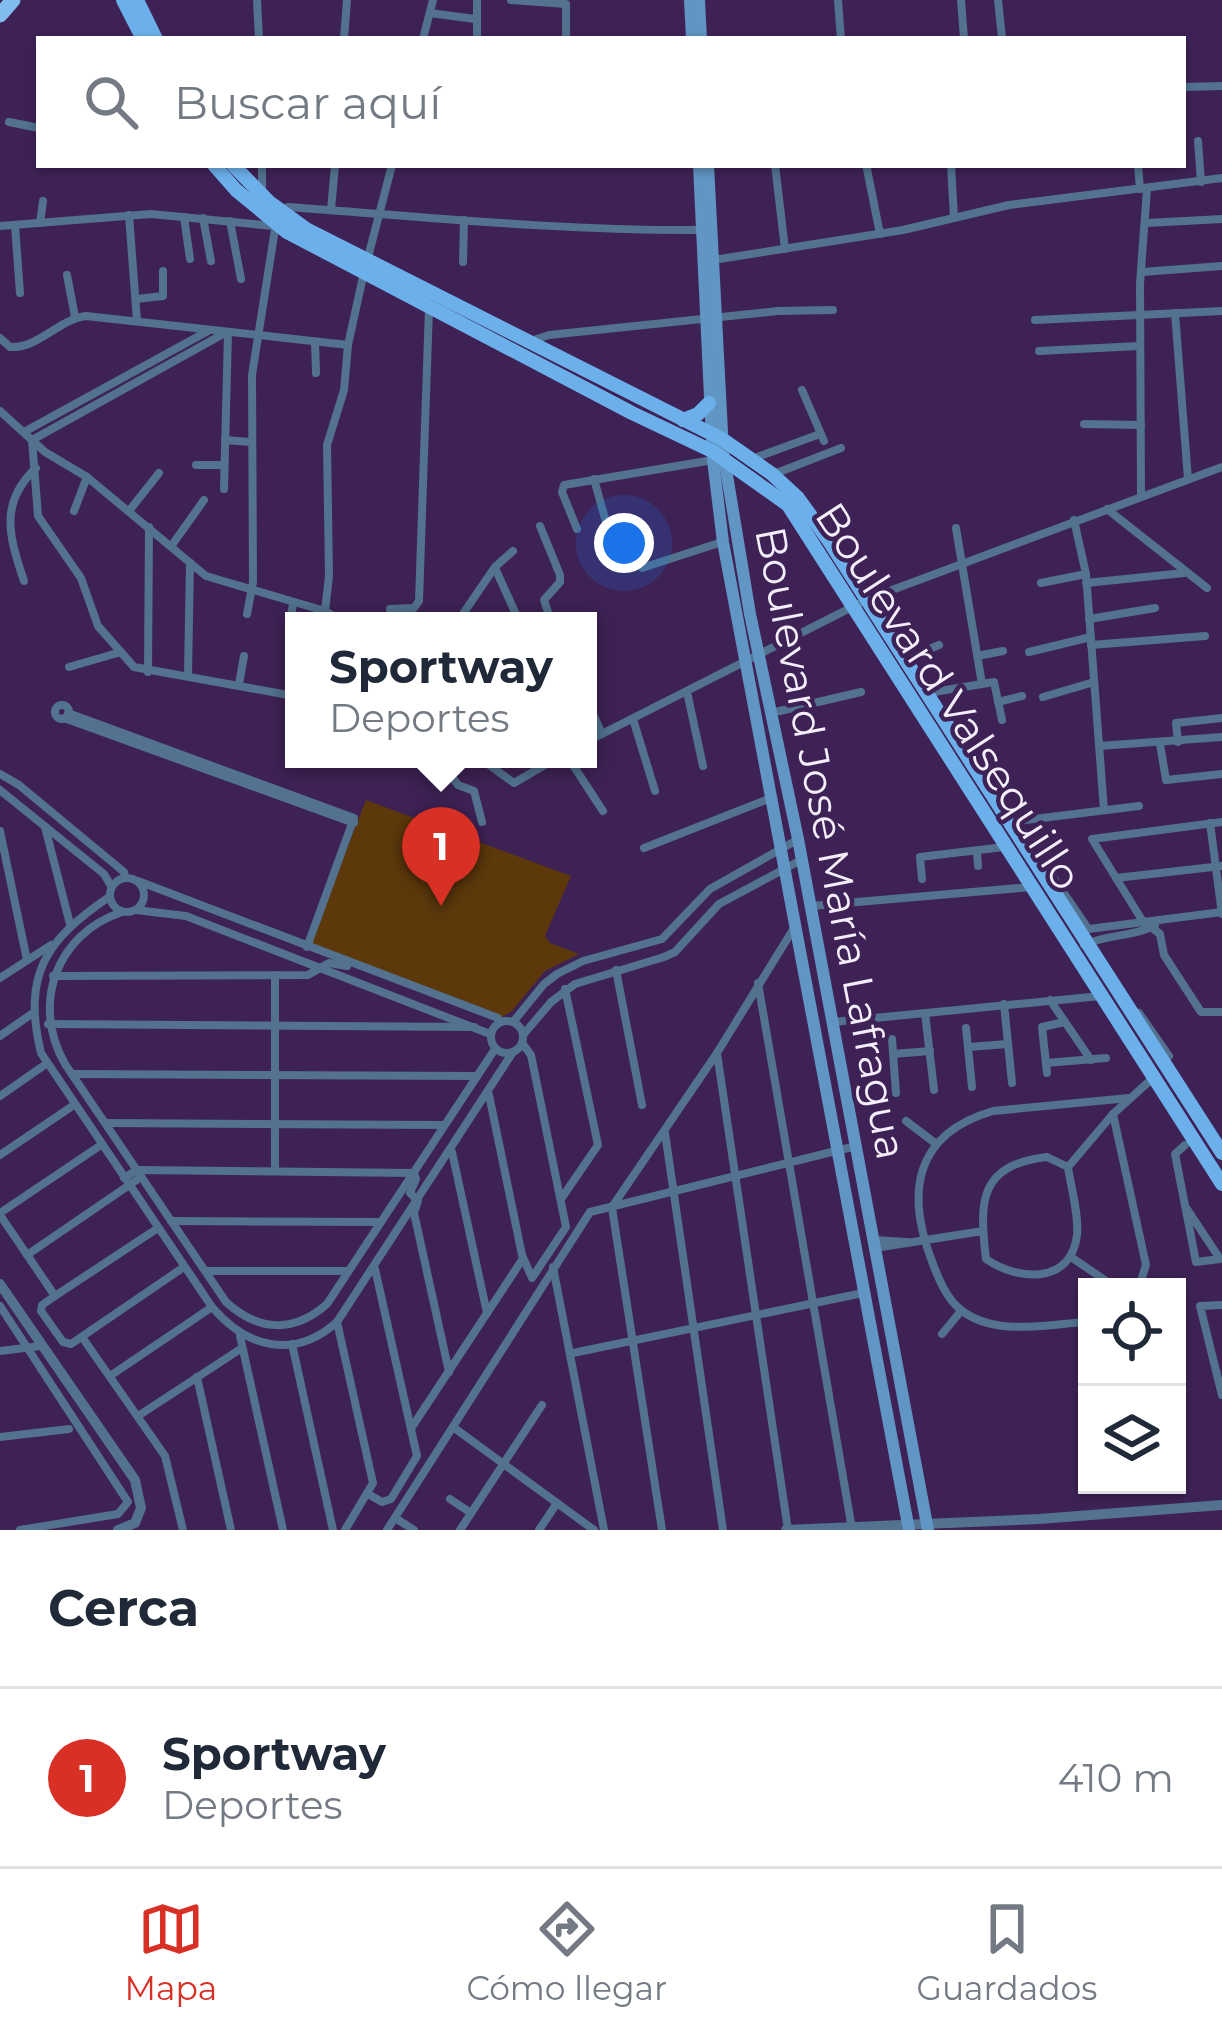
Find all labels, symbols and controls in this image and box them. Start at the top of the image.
search box [36,36,1186,168]
icon: search [78,69,144,135]
text: Buscar aquí [174,75,441,130]
street label: Boulevard Valsequillo [804,493,1094,899]
your location [594,513,654,573]
street label: Boulevard José María Lafragua [744,522,918,1164]
popup [285,612,597,768]
text: Sportway [329,639,553,694]
text: Deportes [329,694,510,742]
pin: 1 [402,807,480,906]
map controls [1078,1278,1186,1494]
button: locate [1078,1278,1186,1386]
button: layers [1078,1386,1186,1494]
text: Cerca [48,1577,199,1639]
text: Sportway [162,1726,386,1781]
text: 1 [79,1754,95,1802]
text: 410 m [1058,1754,1174,1802]
text: Deportes [162,1781,343,1829]
tab: Mapa [125,1896,217,2008]
tab: Cómo llegar [467,1896,667,2008]
tab: Guardados [916,1896,1097,2008]

